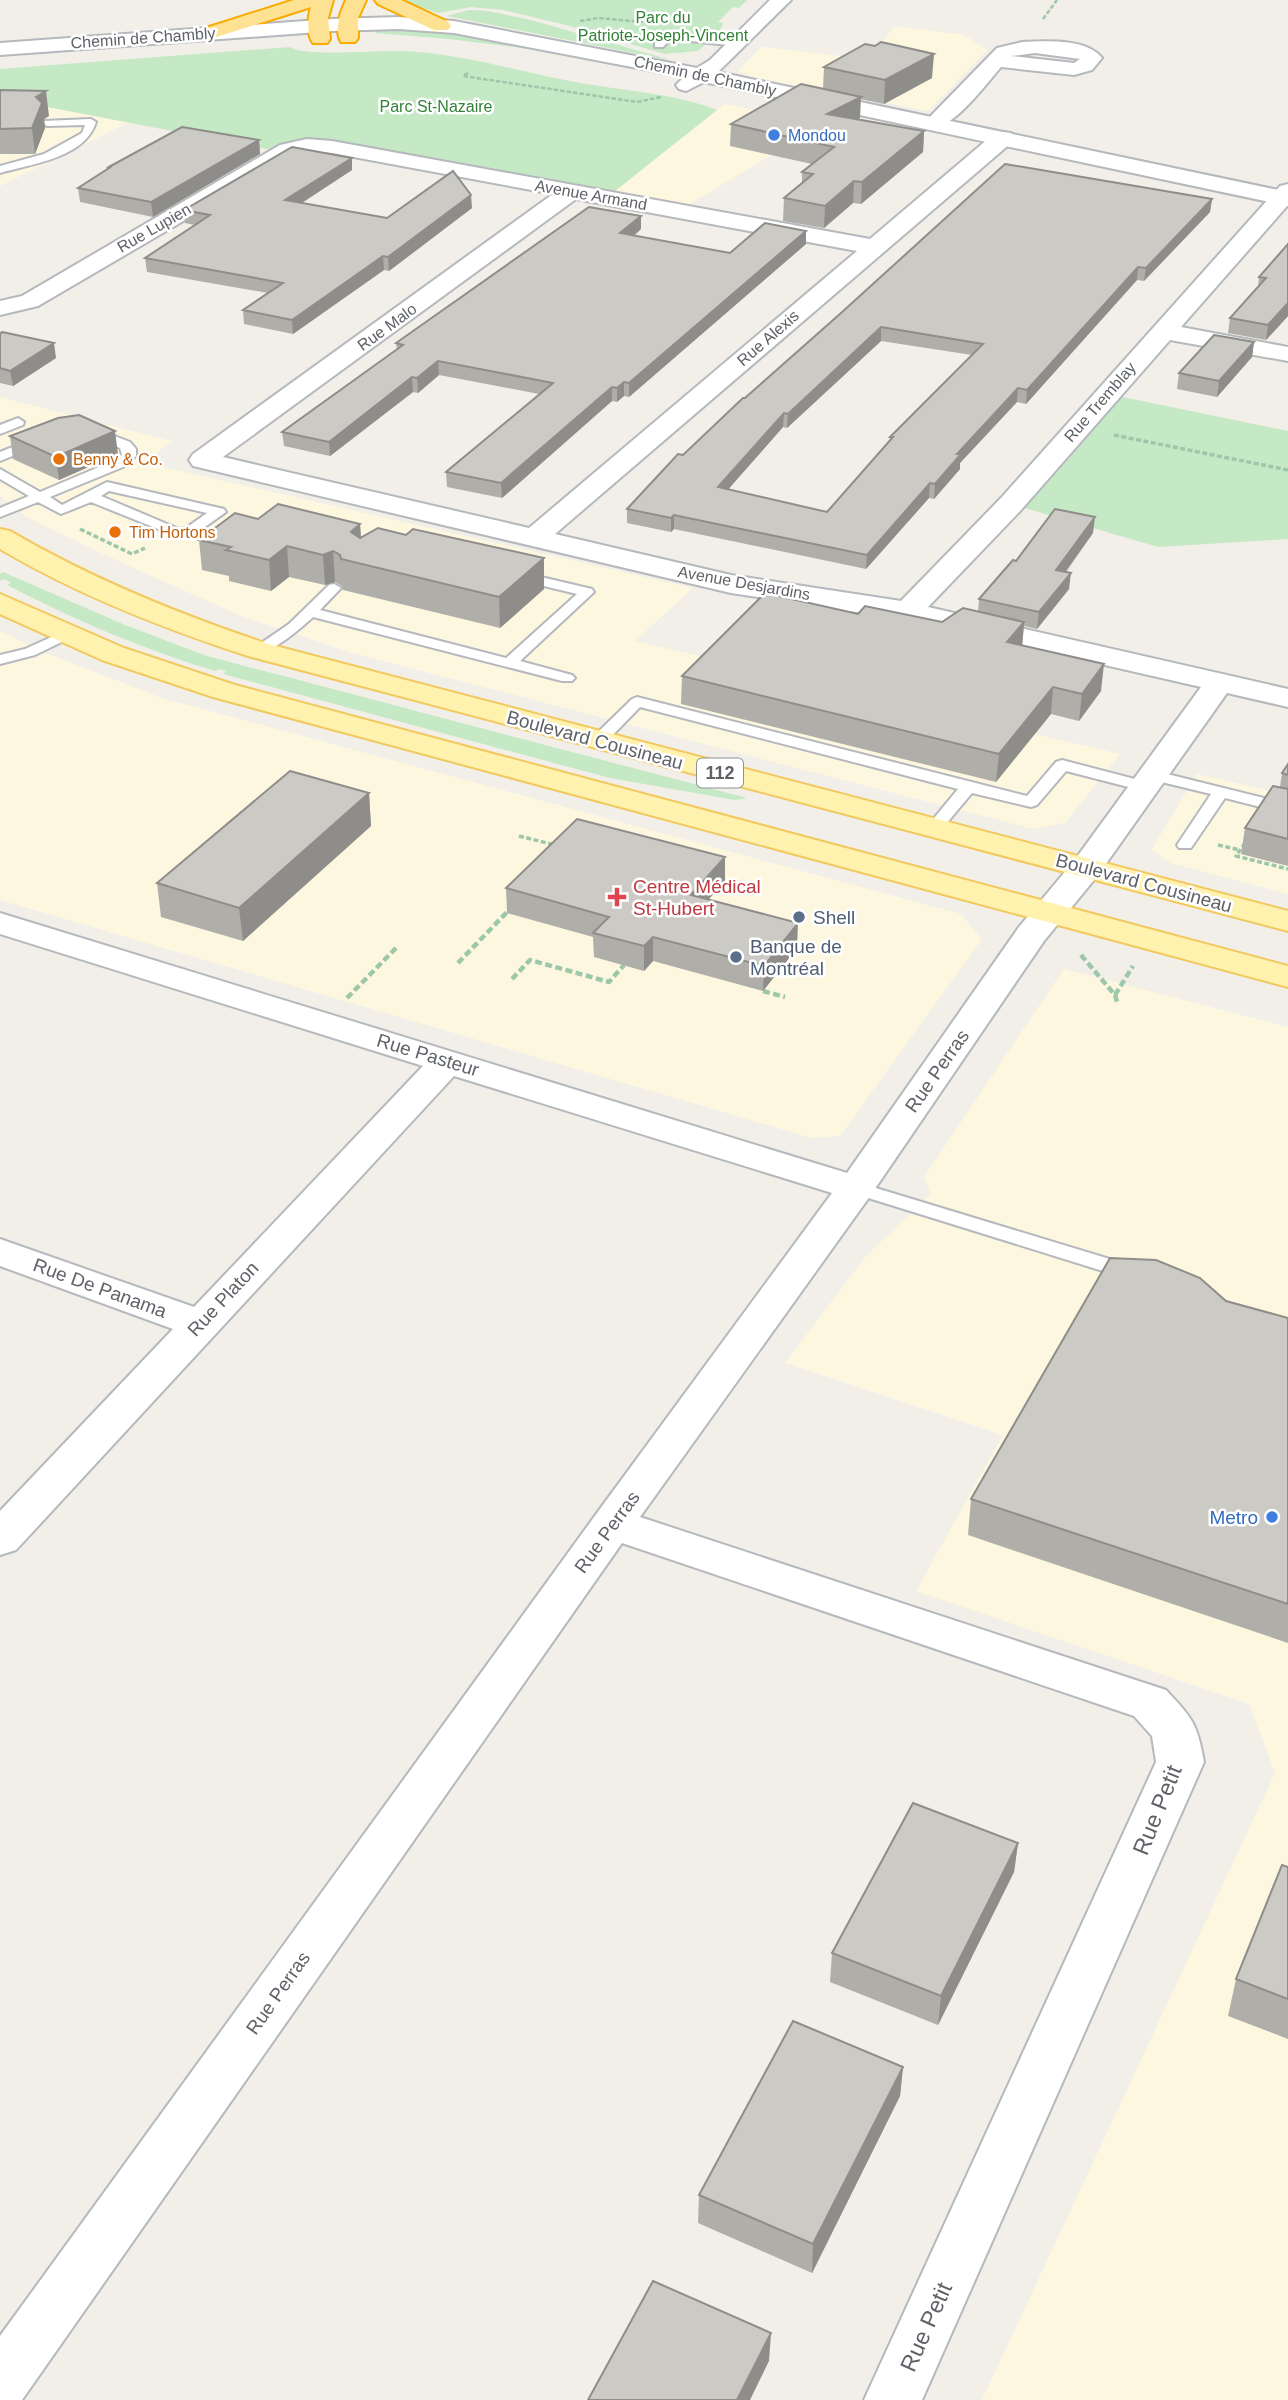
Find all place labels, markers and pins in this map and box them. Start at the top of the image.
marker: Mondou [766,127,782,143]
place label: Mondou [788,127,846,144]
marker: Benny & Co. [51,451,67,467]
place label: Benny & Co. [73,451,163,468]
marker: Tim Hortons [107,524,123,540]
place label: Tim Hortons [129,524,216,541]
place label: Centre Médical St-Hubert [633,876,761,919]
marker: Centre Médical St-Hubert [607,887,627,907]
place label: Shell [813,907,855,928]
marker: Shell [791,909,807,925]
place label: Banque de Montréal [750,936,842,979]
marker: Banque de Montréal [728,949,744,965]
place label: Metro [1209,1507,1258,1528]
marker: Metro [1264,1509,1280,1525]

